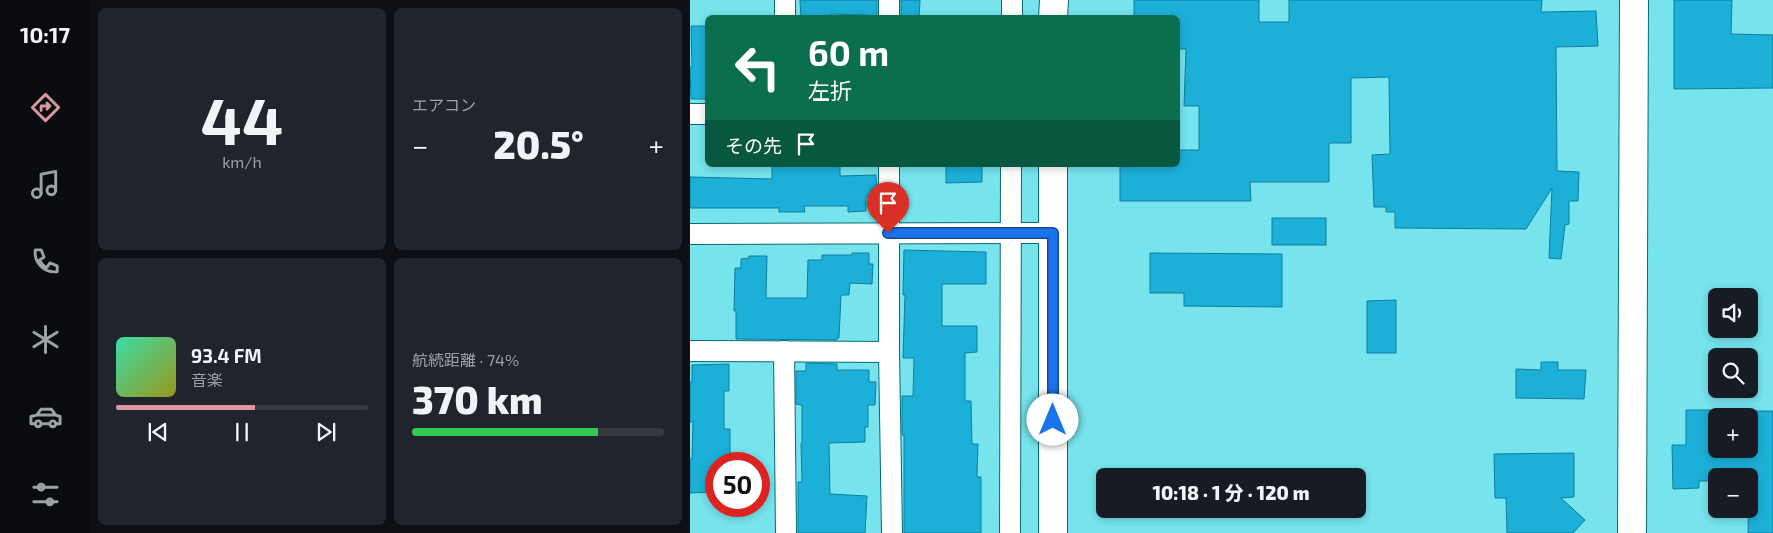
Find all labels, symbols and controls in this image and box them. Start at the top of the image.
text: 10:17 [20,21,70,47]
text: 60 m [808,31,889,73]
icon: left [725,35,790,100]
text: 左折 [808,77,852,103]
text: 44 [201,80,283,158]
icon: directions [28,90,63,125]
text: エアコン [412,95,476,114]
text: 20.5° [493,121,584,167]
text: − [412,128,428,162]
text: + [649,128,664,162]
icon: arrive [792,130,820,158]
text: その先 [725,134,782,157]
text: km/h [222,152,262,171]
icon: music [28,167,63,202]
pin [867,182,909,233]
icon: arrive [874,189,902,217]
icon: phone [28,244,63,279]
map controls [1708,288,1758,518]
button: sound [1708,288,1758,338]
icon: climate [28,322,63,357]
text: 93.4 FM [191,344,262,367]
button: search [1708,348,1758,398]
text: 航続距離 · 74% [412,350,519,369]
text: 音楽 [191,370,223,389]
text: 370 km [412,376,543,422]
position arrow [1026,393,1078,445]
icon: car [28,399,63,434]
button: + [1708,408,1758,458]
icon: previous [144,418,172,446]
icon: pause [228,418,256,446]
icon: next [312,418,340,446]
speed limit sign: 50 [705,452,770,517]
button: − [1708,468,1758,518]
icon: filters [28,477,63,512]
text: 10:18 · 1 分 · 120 m [1152,481,1310,504]

